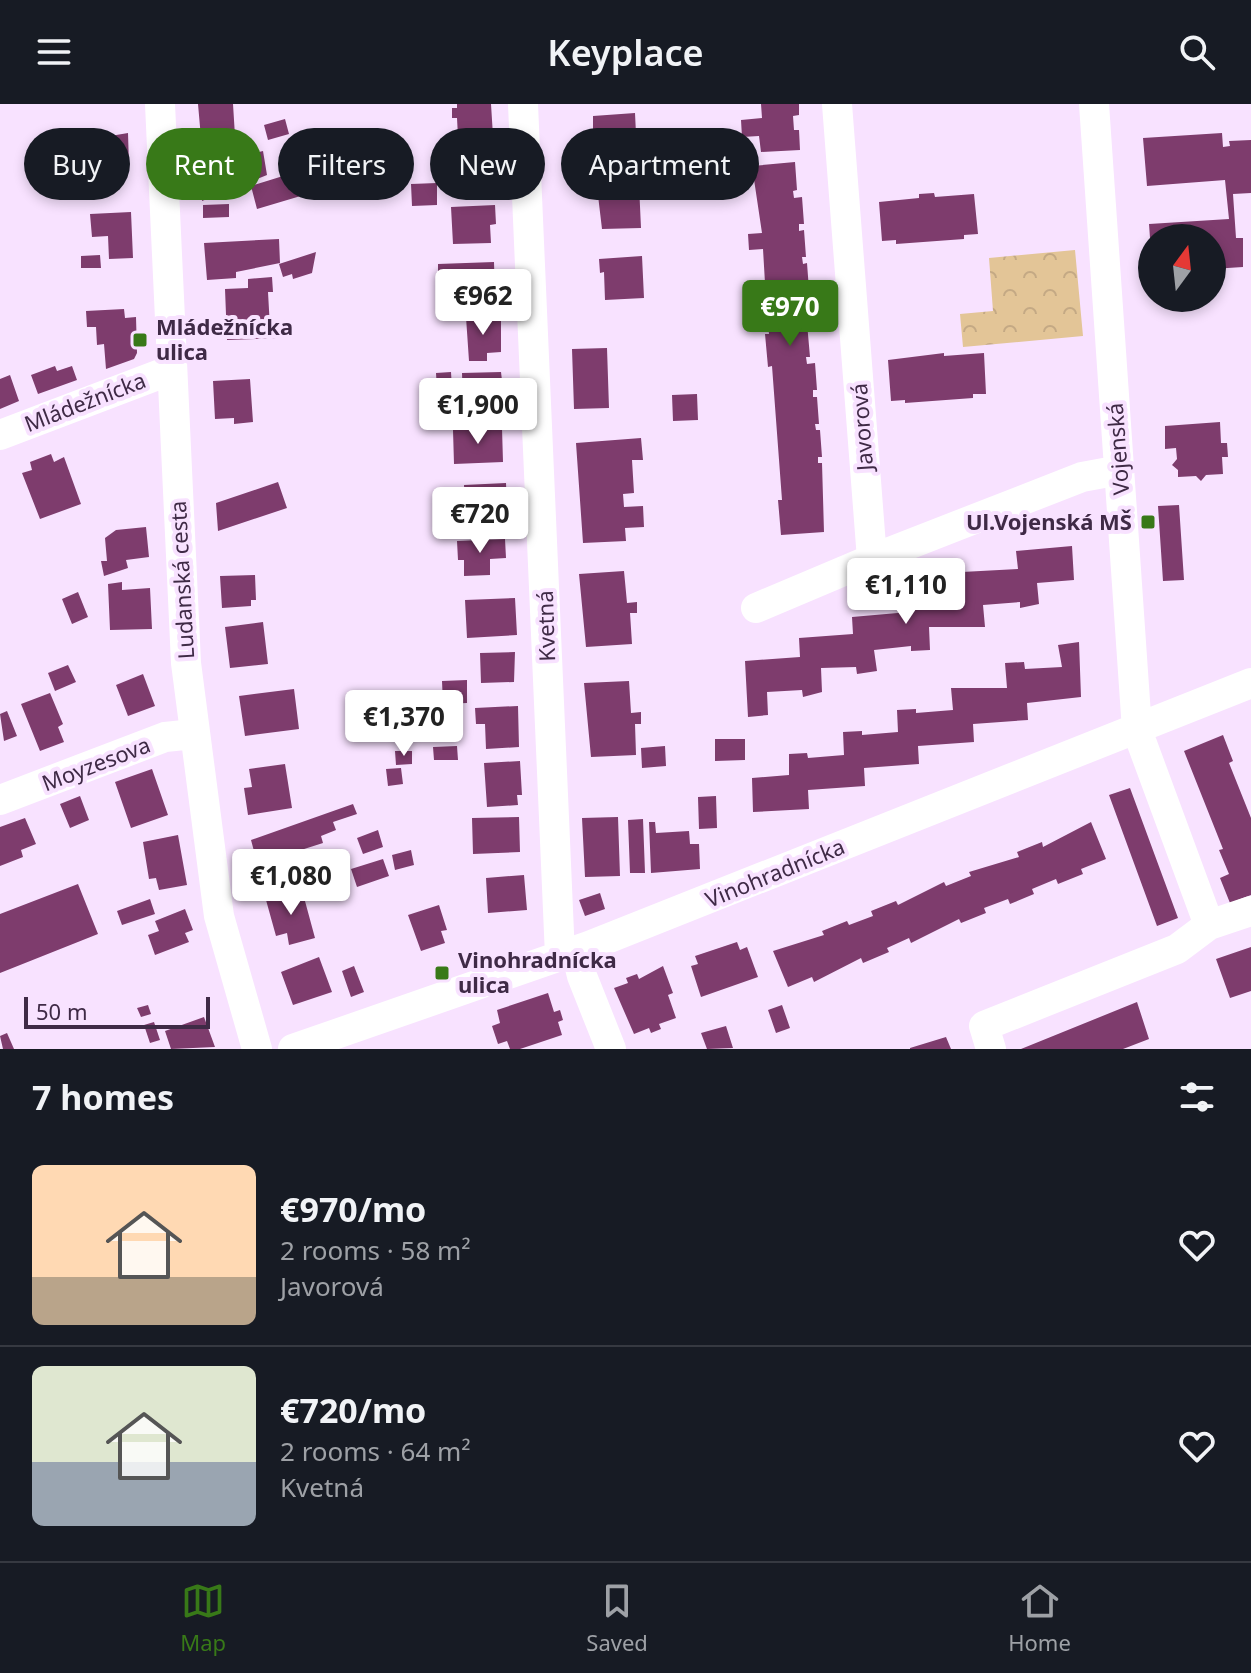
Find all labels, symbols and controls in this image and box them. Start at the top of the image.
text: Keyplace [547,28,704,77]
icon: menu [32,30,76,74]
icon: search [1175,30,1219,74]
chip: Buy [24,128,130,200]
chip: Rent [146,128,262,200]
chip: Filters [278,128,414,200]
chip: New [430,128,545,200]
chip: Apartment [561,128,759,200]
north arrow [1138,224,1226,312]
map controls [1138,224,1226,312]
pin: €962 [436,269,530,337]
text: €962 [453,277,513,313]
pin: €970 [743,280,837,348]
text: €970 [760,288,820,324]
place label: Mládežnícka ulica [156,311,293,366]
marker: Mládežnícka ulica [131,331,149,349]
street label: Mládežnícka [20,364,150,438]
pin: €1,900 [413,378,543,446]
street label: Javorová [843,382,879,474]
text: €1,900 [437,386,519,422]
street label: Vojenská [1099,402,1135,496]
pin: €720 [433,487,527,555]
text: €720 [450,495,510,531]
street label: Ludanská cesta [162,500,200,660]
place label: Ul.Vojenská MŠ [966,506,1132,536]
marker: Ul.Vojenská MŠ [1139,513,1157,531]
pin: €1,110 [841,558,971,626]
text: €1,110 [865,566,947,602]
street label: Kvetná [529,590,561,662]
pin: €1,370 [339,690,469,758]
text: €1,370 [363,698,445,734]
street label: Moyzesova [37,729,154,797]
street label: Vinohradnícka [700,830,849,914]
pin: €1,080 [226,849,356,917]
text: €1,080 [250,857,332,893]
place label: Vinohradnícka ulica [458,944,617,999]
marker: Vinohradnícka ulica [433,964,451,982]
scale bar [24,993,210,1029]
text: 50 m [36,996,87,1026]
text: 7 homes [32,1074,174,1120]
icon: filters [1175,1075,1219,1119]
text: €970/mo [280,1186,426,1232]
icon: home [96,1197,192,1293]
icon: heart [1175,1223,1219,1267]
text: 2 rooms · 58 m² [280,1232,470,1268]
text: Javorová [280,1268,384,1304]
text: €720/mo [280,1387,426,1433]
icon: home [96,1398,192,1494]
icon: heart [1175,1424,1219,1468]
text: 2 rooms · 64 m² [280,1433,470,1469]
text: Kvetná [280,1469,364,1505]
tab: Map [180,1579,226,1657]
tab: Saved [586,1579,648,1657]
tab: Home [1008,1579,1071,1657]

